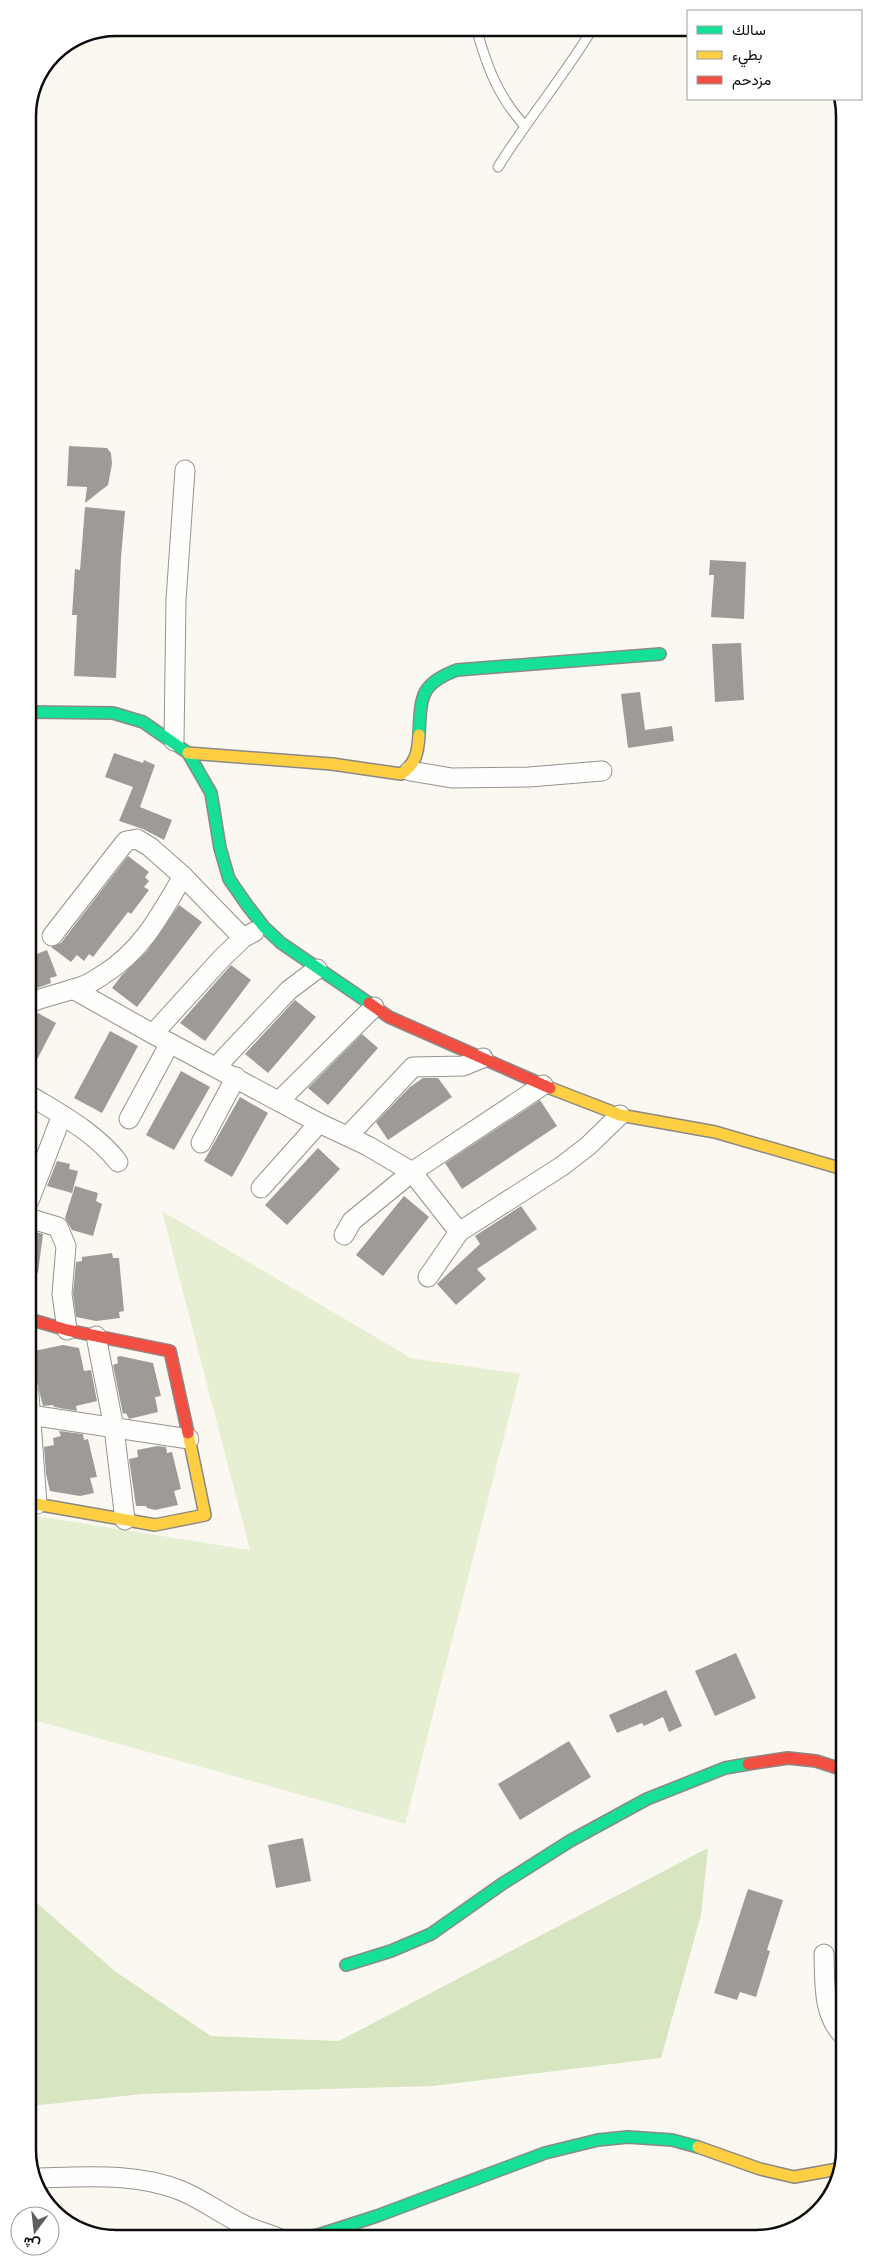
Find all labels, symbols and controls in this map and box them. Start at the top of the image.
legend [687,10,862,100]
text: سالك [732,22,766,38]
text: بطيء [732,47,762,68]
text: مزدحم [732,72,771,90]
north arrow [10,2206,60,2256]
text: ش [21,2233,42,2253]

